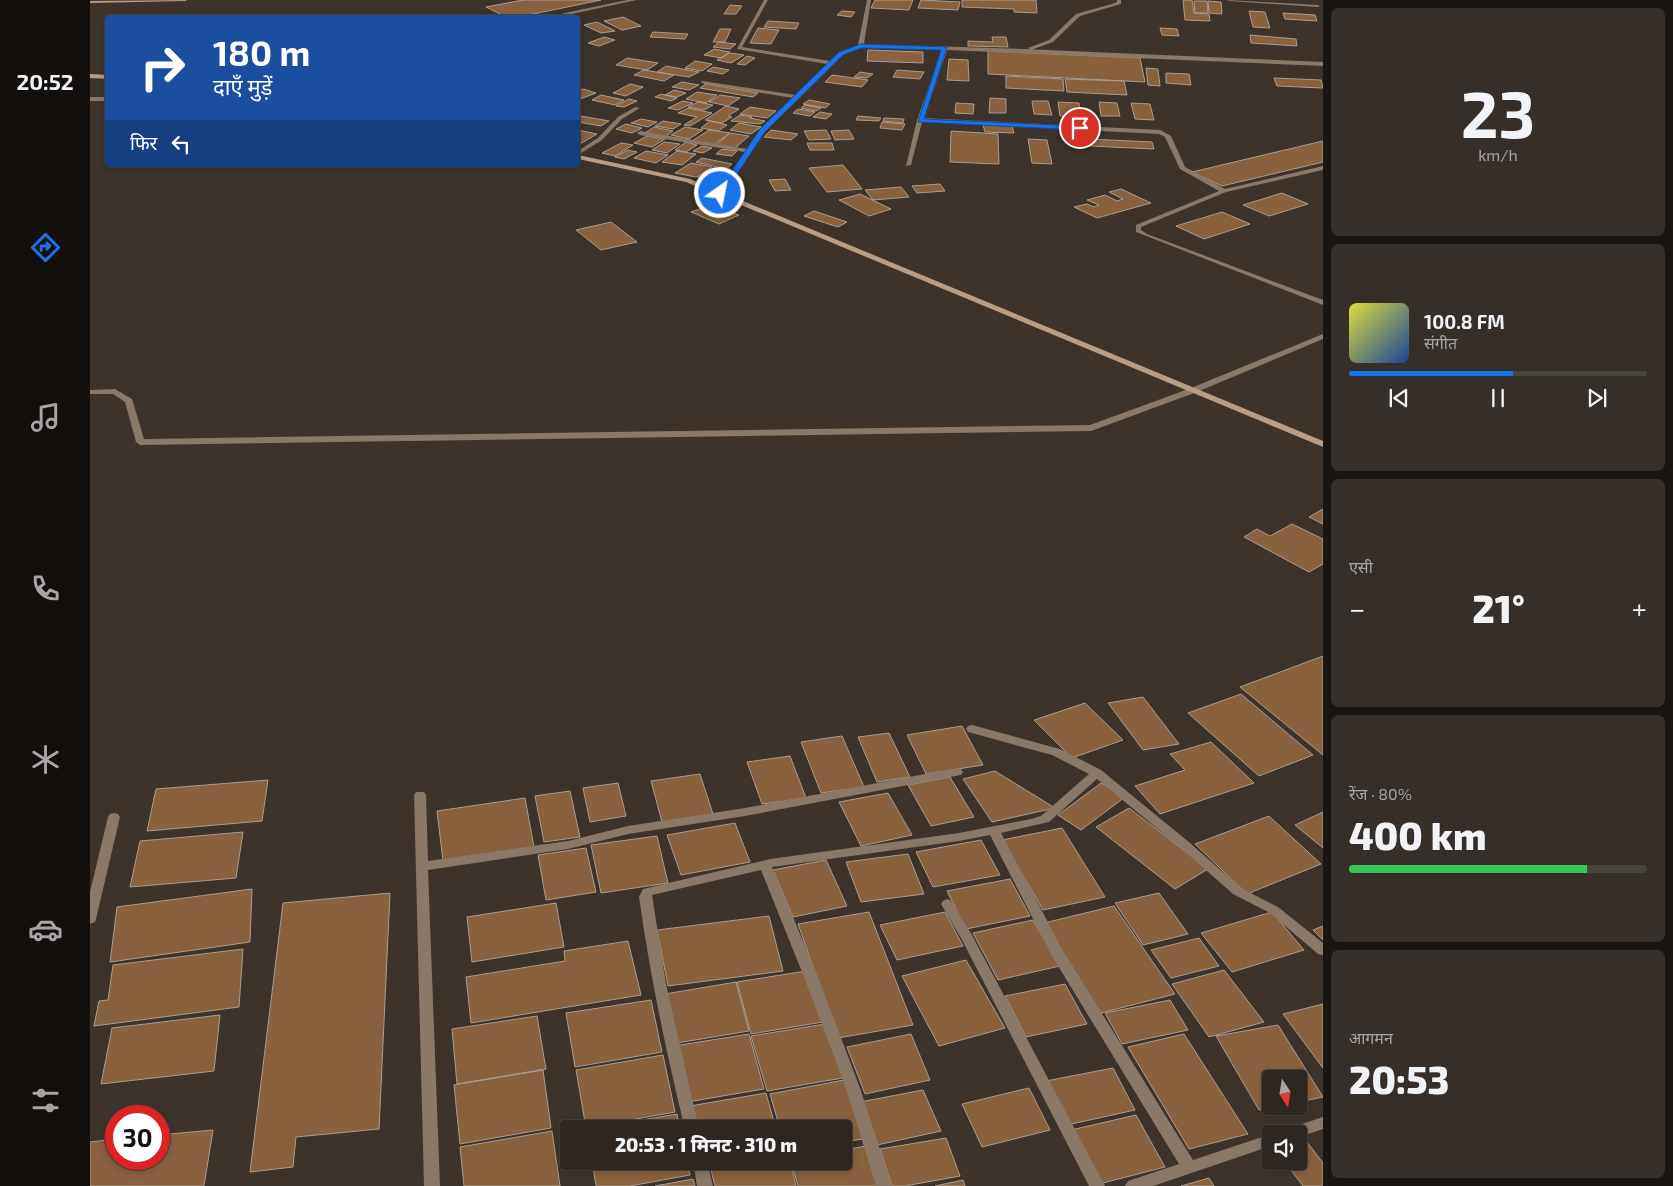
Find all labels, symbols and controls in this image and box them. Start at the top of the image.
text: 180 m [213,31,310,73]
icon: right [130,35,195,100]
text: 20:52 [16,68,74,94]
text: दाएँ मुड़ें [213,73,272,99]
text: 23 [1461,73,1535,151]
pin [1059,107,1101,149]
icon: arrive [1066,114,1094,142]
icon: left [167,130,195,158]
text: फिर [130,131,157,154]
text: km/h [1478,145,1518,164]
position arrow [693,166,745,218]
icon: directions [28,230,63,265]
text: 100.8 FM [1424,310,1505,333]
text: संगीत [1424,333,1457,352]
icon: previous [1385,384,1413,412]
icon: pause [1484,384,1512,412]
icon: next [1583,384,1611,412]
icon: music [28,400,63,435]
text: एसी [1349,557,1373,576]
icon: phone [28,571,63,606]
text: 21° [1472,585,1525,631]
text: − [1349,591,1365,625]
text: + [1632,591,1647,625]
icon: climate [28,742,63,777]
text: रेंज · 80% [1349,784,1412,803]
text: 400 km [1349,812,1487,858]
icon: car [28,912,63,947]
text: आगमन [1349,1028,1393,1047]
text: 20:53 [1349,1056,1449,1102]
north arrow [1262,1070,1308,1115]
map controls [1262,1070,1307,1170]
icon: filters [28,1083,63,1118]
speed limit sign: 30 [105,1105,170,1170]
button: sound [1262,1125,1307,1170]
text: 20:53 · 1 मिनट · 310 m [615,1133,797,1156]

